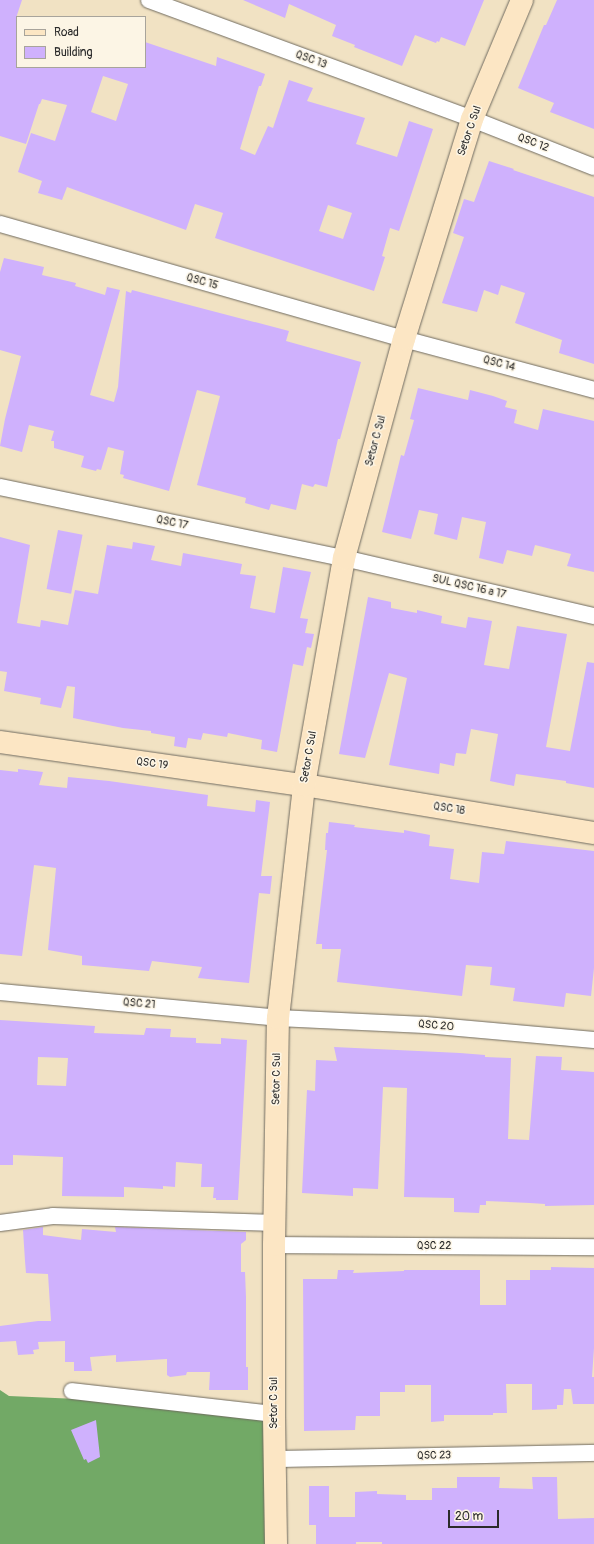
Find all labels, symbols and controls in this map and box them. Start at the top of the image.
legend [16,16,146,68]
text: Road [54,25,79,40]
text: Building [54,45,93,60]
street label: QSC 13 [293,48,329,72]
street label: Setor C Sul [455,104,485,158]
street label: QSC 12 [515,131,551,155]
street label: QSC 15 [185,271,219,293]
street label: QSC 14 [481,353,517,375]
street label: Setor C Sul [363,414,389,468]
street label: QSC 17 [155,513,189,533]
street label: SUL QSC 16 a 17 [431,572,507,602]
street label: Setor C Sul [298,730,320,784]
street label: QSC 19 [135,755,169,773]
street label: QSC 18 [432,800,466,818]
street label: QSC 21 [122,996,156,1012]
street label: QSC 20 [418,1018,454,1034]
street label: Setor C Sul [270,1053,284,1105]
street label: QSC 22 [417,1239,451,1253]
street label: Setor C Sul [267,1377,281,1429]
street label: QSC 23 [417,1449,451,1463]
scale bar [450,1502,501,1528]
text: 20 m [455,1509,483,1524]

